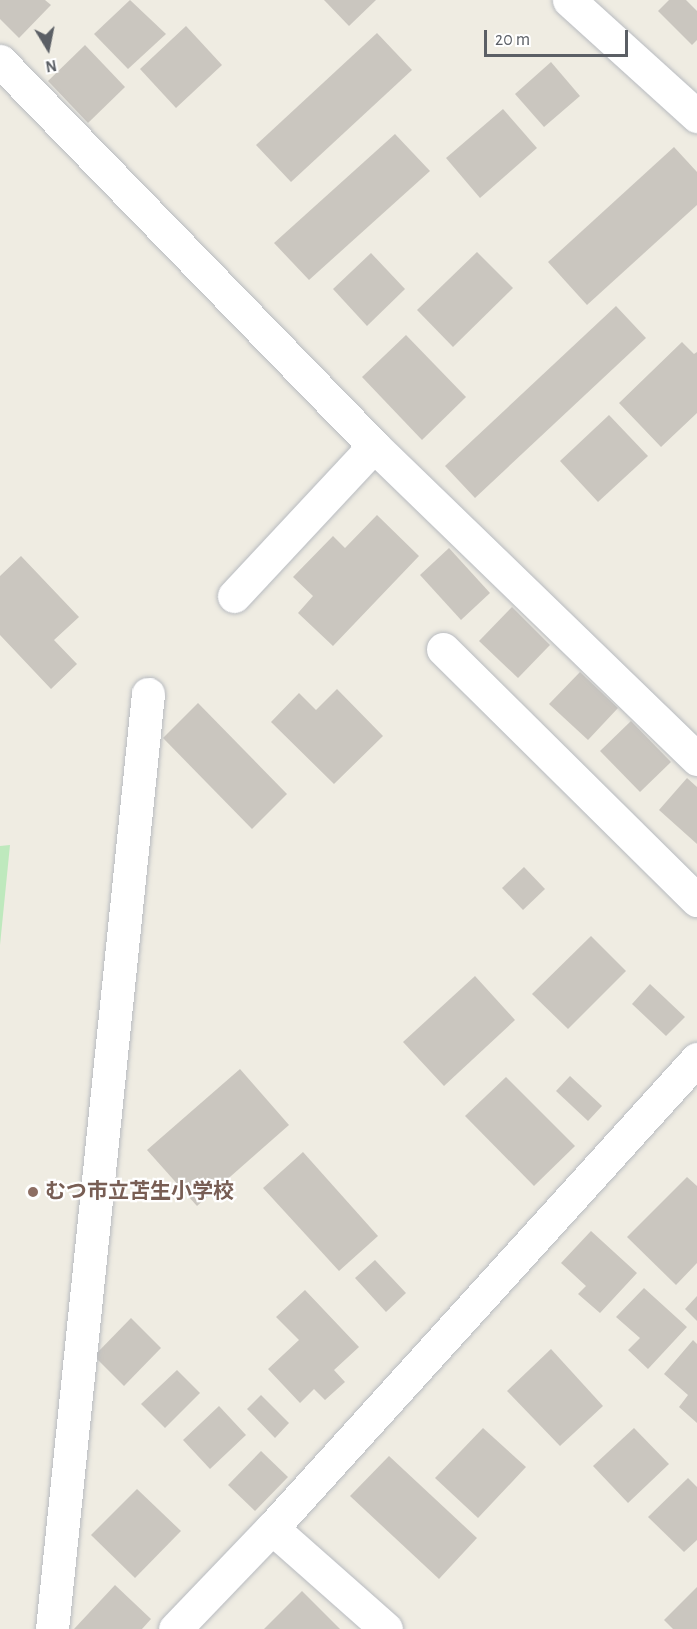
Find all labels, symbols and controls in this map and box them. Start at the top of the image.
north arrow [18,18,78,78]
scale bar [487,18,631,56]
text: 20 m [495,31,530,49]
text: N [44,57,58,75]
place label: むつ市立苫生小学校 [45,1179,234,1205]
marker: むつ市立苫生小学校 [26,1185,40,1199]

